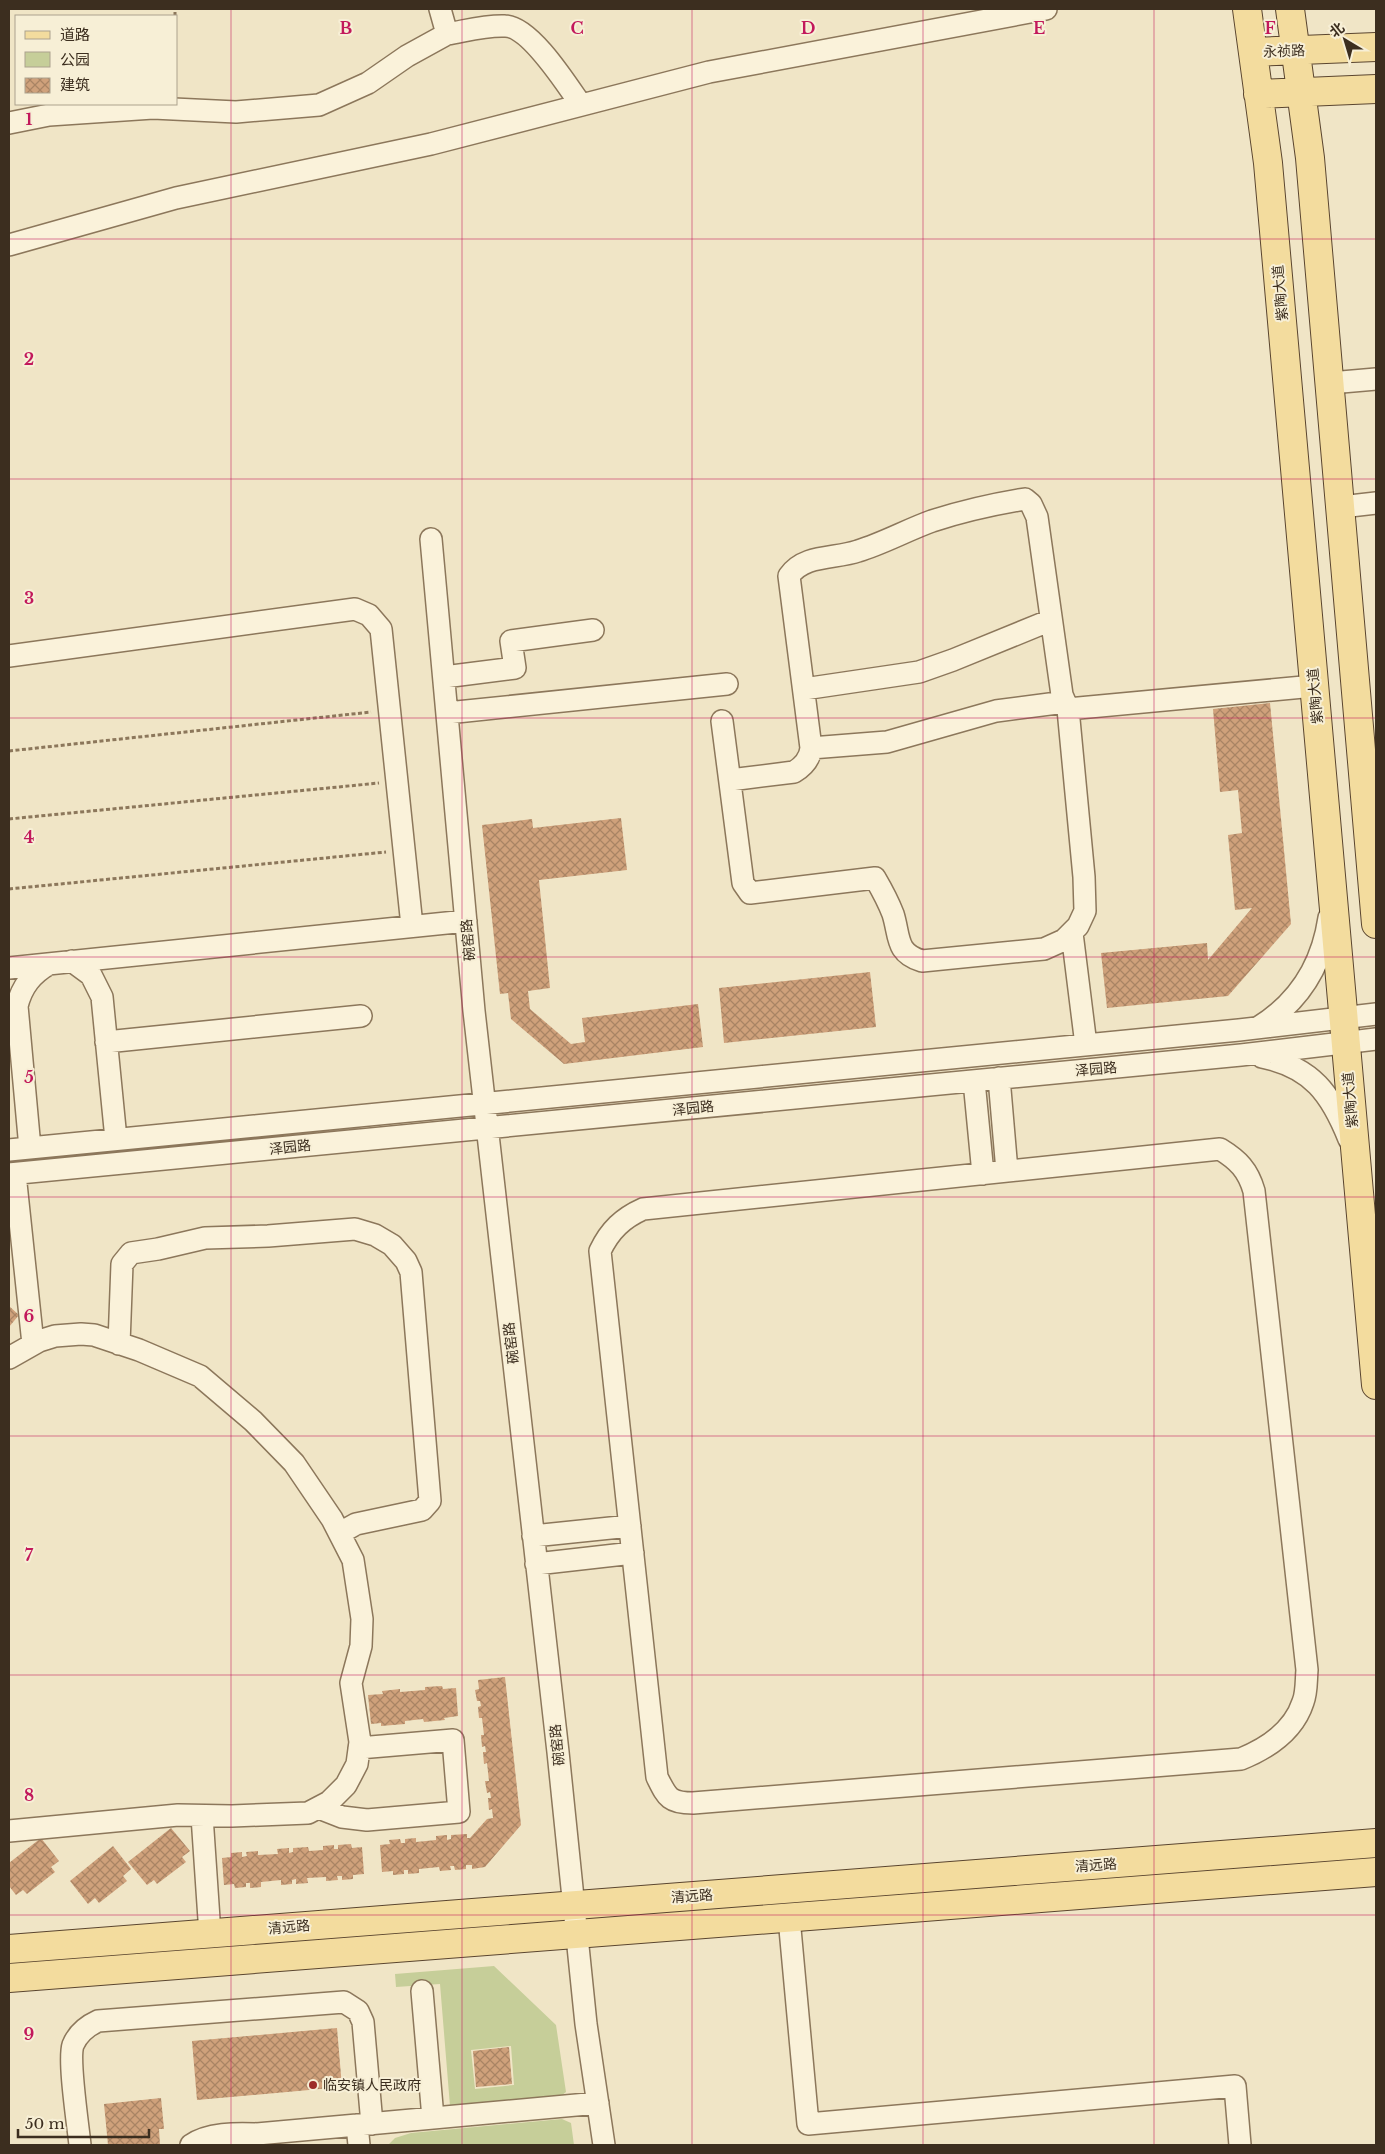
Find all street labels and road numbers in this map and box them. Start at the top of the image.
street label: 永祯路 [1263,41,1305,61]
street label: 紫陶大道 [1269,264,1291,322]
street label: 紫陶大道 [1304,667,1326,725]
street label: 碗窑路 [457,918,479,962]
street label: 泽园路 [1074,1058,1118,1080]
street label: 紫陶大道 [1339,1071,1361,1129]
street label: 泽园路 [671,1097,715,1119]
street label: 泽园路 [268,1136,312,1158]
street label: 碗窑路 [500,1321,522,1365]
street label: 碗窑路 [546,1723,568,1767]
street label: 清远路 [1074,1855,1118,1875]
street label: 清远路 [670,1886,714,1906]
street label: 清远路 [267,1916,311,1938]

